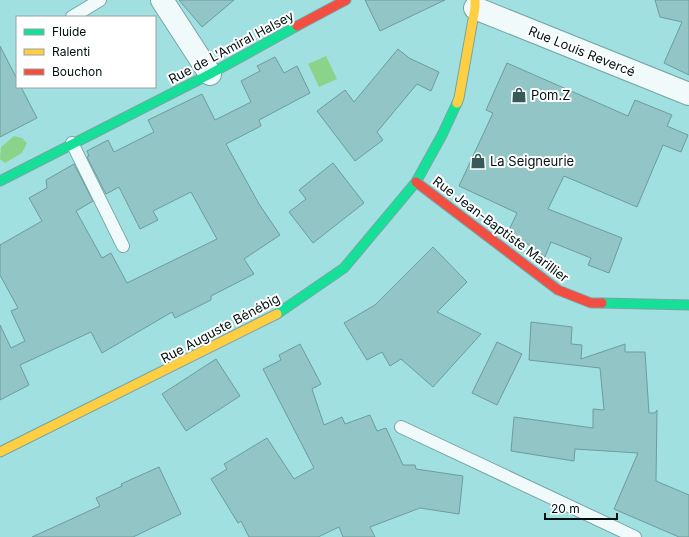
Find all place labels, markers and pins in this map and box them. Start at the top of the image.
shop icon: Pom.Z [510,86,528,104]
place label: Pom.Z [531,87,570,103]
shop icon: La Seigneurie [469,152,487,170]
place label: La Seigneurie [490,153,574,169]

